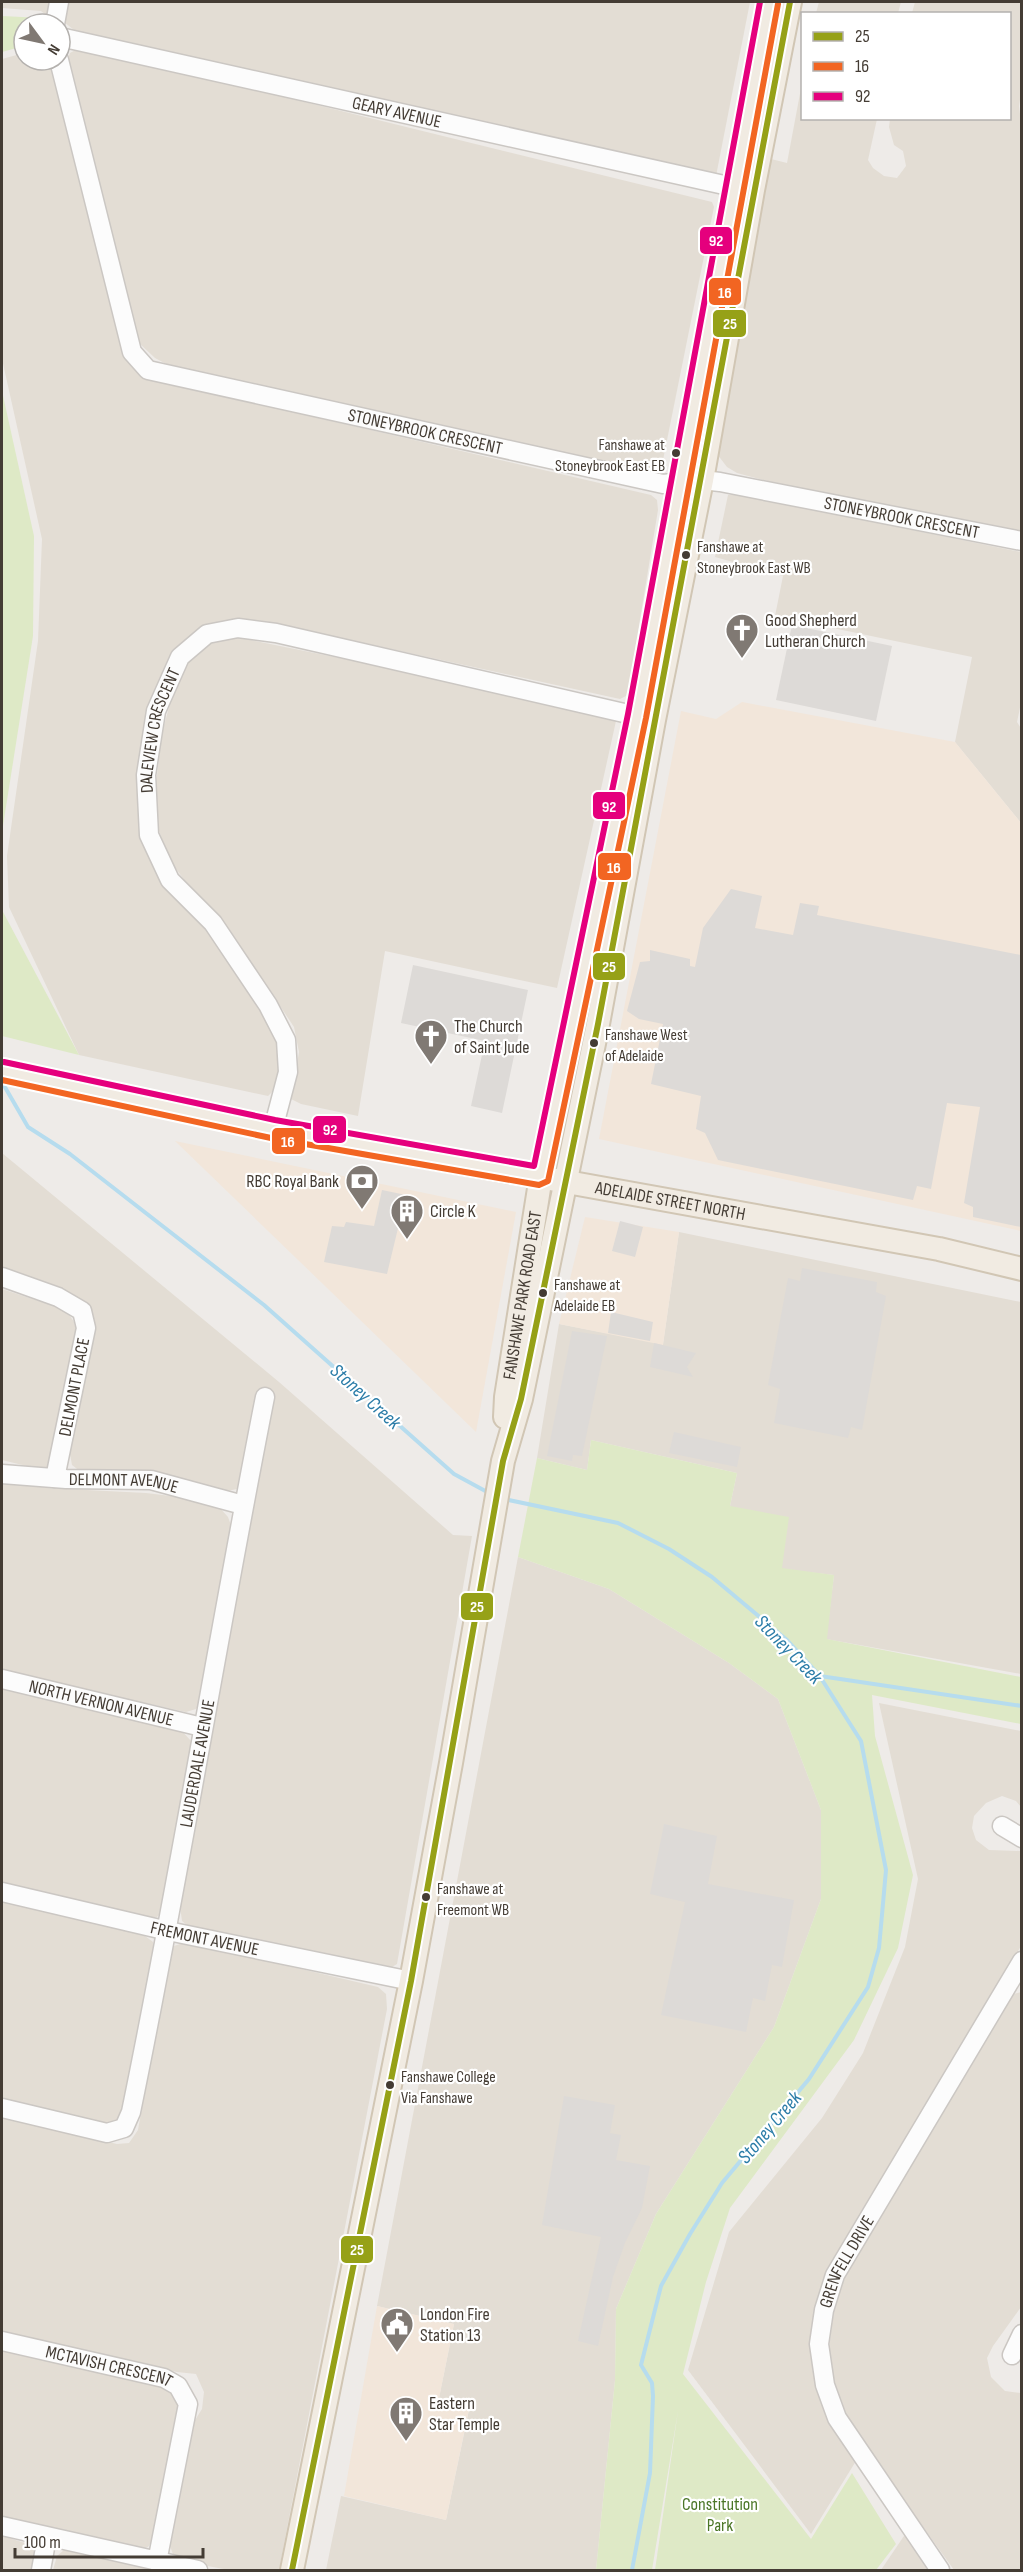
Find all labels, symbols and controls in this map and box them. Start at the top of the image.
north arrow [12,12,72,72]
legend [801,12,1011,120]
text: 25 [855,26,870,47]
text: N [43,41,64,58]
text: 16 [855,56,869,77]
text: 92 [855,86,870,107]
street label: GEARY AVENUE [350,92,443,133]
line badge: 92 [699,226,733,255]
text: 92 [709,232,723,251]
line badge: 16 [708,277,742,306]
text: 16 [718,284,732,303]
line badge: 25 [712,309,747,338]
text: 25 [723,315,737,334]
street label: STONEYBROOK CRESCENT [346,405,504,459]
place label: Fanshawe at Stoneybrook East EB [555,436,665,476]
marker: Fanshawe at Stoneybrook East EB [670,447,682,459]
street label: STONEYBROOK CRESCENT [822,493,981,543]
place label: Fanshawe at Stoneybrook East WB [697,538,811,578]
marker: Fanshawe at Stoneybrook East WB [680,549,692,561]
place label: Good Shepherd Lutheran Church [765,610,866,652]
church icon: Good Shepherd Lutheran Church [724,612,760,659]
street label: DALEVIEW CRESCENT [136,665,185,794]
line badge: 92 [592,791,626,820]
text: 92 [602,798,616,817]
line badge: 16 [597,852,632,881]
text: 16 [607,859,621,878]
line badge: 25 [592,952,626,981]
text: 25 [602,958,616,977]
place label: The Church of Saint Jude [454,1016,530,1058]
church icon: The Church of Saint Jude [413,1018,449,1065]
place label: Fanshawe West of Adelaide [605,1026,688,1066]
marker: Fanshawe West of Adelaide [588,1037,600,1049]
line badge: 92 [312,1115,347,1144]
text: 92 [323,1121,337,1140]
line badge: 16 [271,1127,306,1155]
text: 16 [281,1133,295,1152]
bank icon: RBC Royal Bank [344,1163,380,1210]
place label: RBC Royal Bank [246,1171,339,1192]
street label: ADELAIDE STREET NORTH [593,1177,747,1225]
building icon: Circle K [389,1193,425,1240]
place label: Circle K [430,1201,477,1222]
street label: FANSHAWE PARK ROAD EAST [499,1210,546,1381]
place label: Fanshawe at Adelaide EB [553,1276,621,1316]
marker: Fanshawe at Adelaide EB [537,1287,549,1299]
street label: DELMONT PLACE [55,1336,94,1438]
water label: Stoney Creek [325,1359,406,1435]
street label: DELMONT AVENUE [69,1469,181,1498]
line badge: 25 [460,1592,494,1621]
text: 25 [470,1598,484,1617]
water label: Stoney Creek [749,1610,827,1690]
street label: NORTH VERNON AVENUE [27,1676,175,1731]
street label: LAUDERDALE AVENUE [176,1698,219,1829]
place label: Fanshawe at Freemont WB [437,1880,509,1920]
marker: Fanshawe at Freemont WB [420,1891,432,1903]
street label: FREMONT AVENUE [148,1917,261,1960]
place label: Fanshawe College Via Fanshawe [401,2068,496,2108]
marker: Fanshawe College Via Fanshawe [384,2079,396,2091]
water label: Stoney Creek [733,2086,807,2169]
street label: GRENFELL DRIVE [815,2212,879,2310]
line badge: 25 [340,2235,374,2264]
text: 25 [350,2241,364,2260]
place label: London Fire Station 13 [420,2304,490,2346]
public building icon: London Fire Station 13 [379,2306,415,2353]
street label: MCTAVISH CRESCENT [44,2341,176,2392]
place label: Eastern Star Temple [429,2393,500,2435]
building icon: Eastern Star Temple [388,2395,424,2442]
park label: Constitution Park [682,2494,758,2536]
scale bar [15,2521,202,2559]
text: 100 m [24,2532,61,2553]

